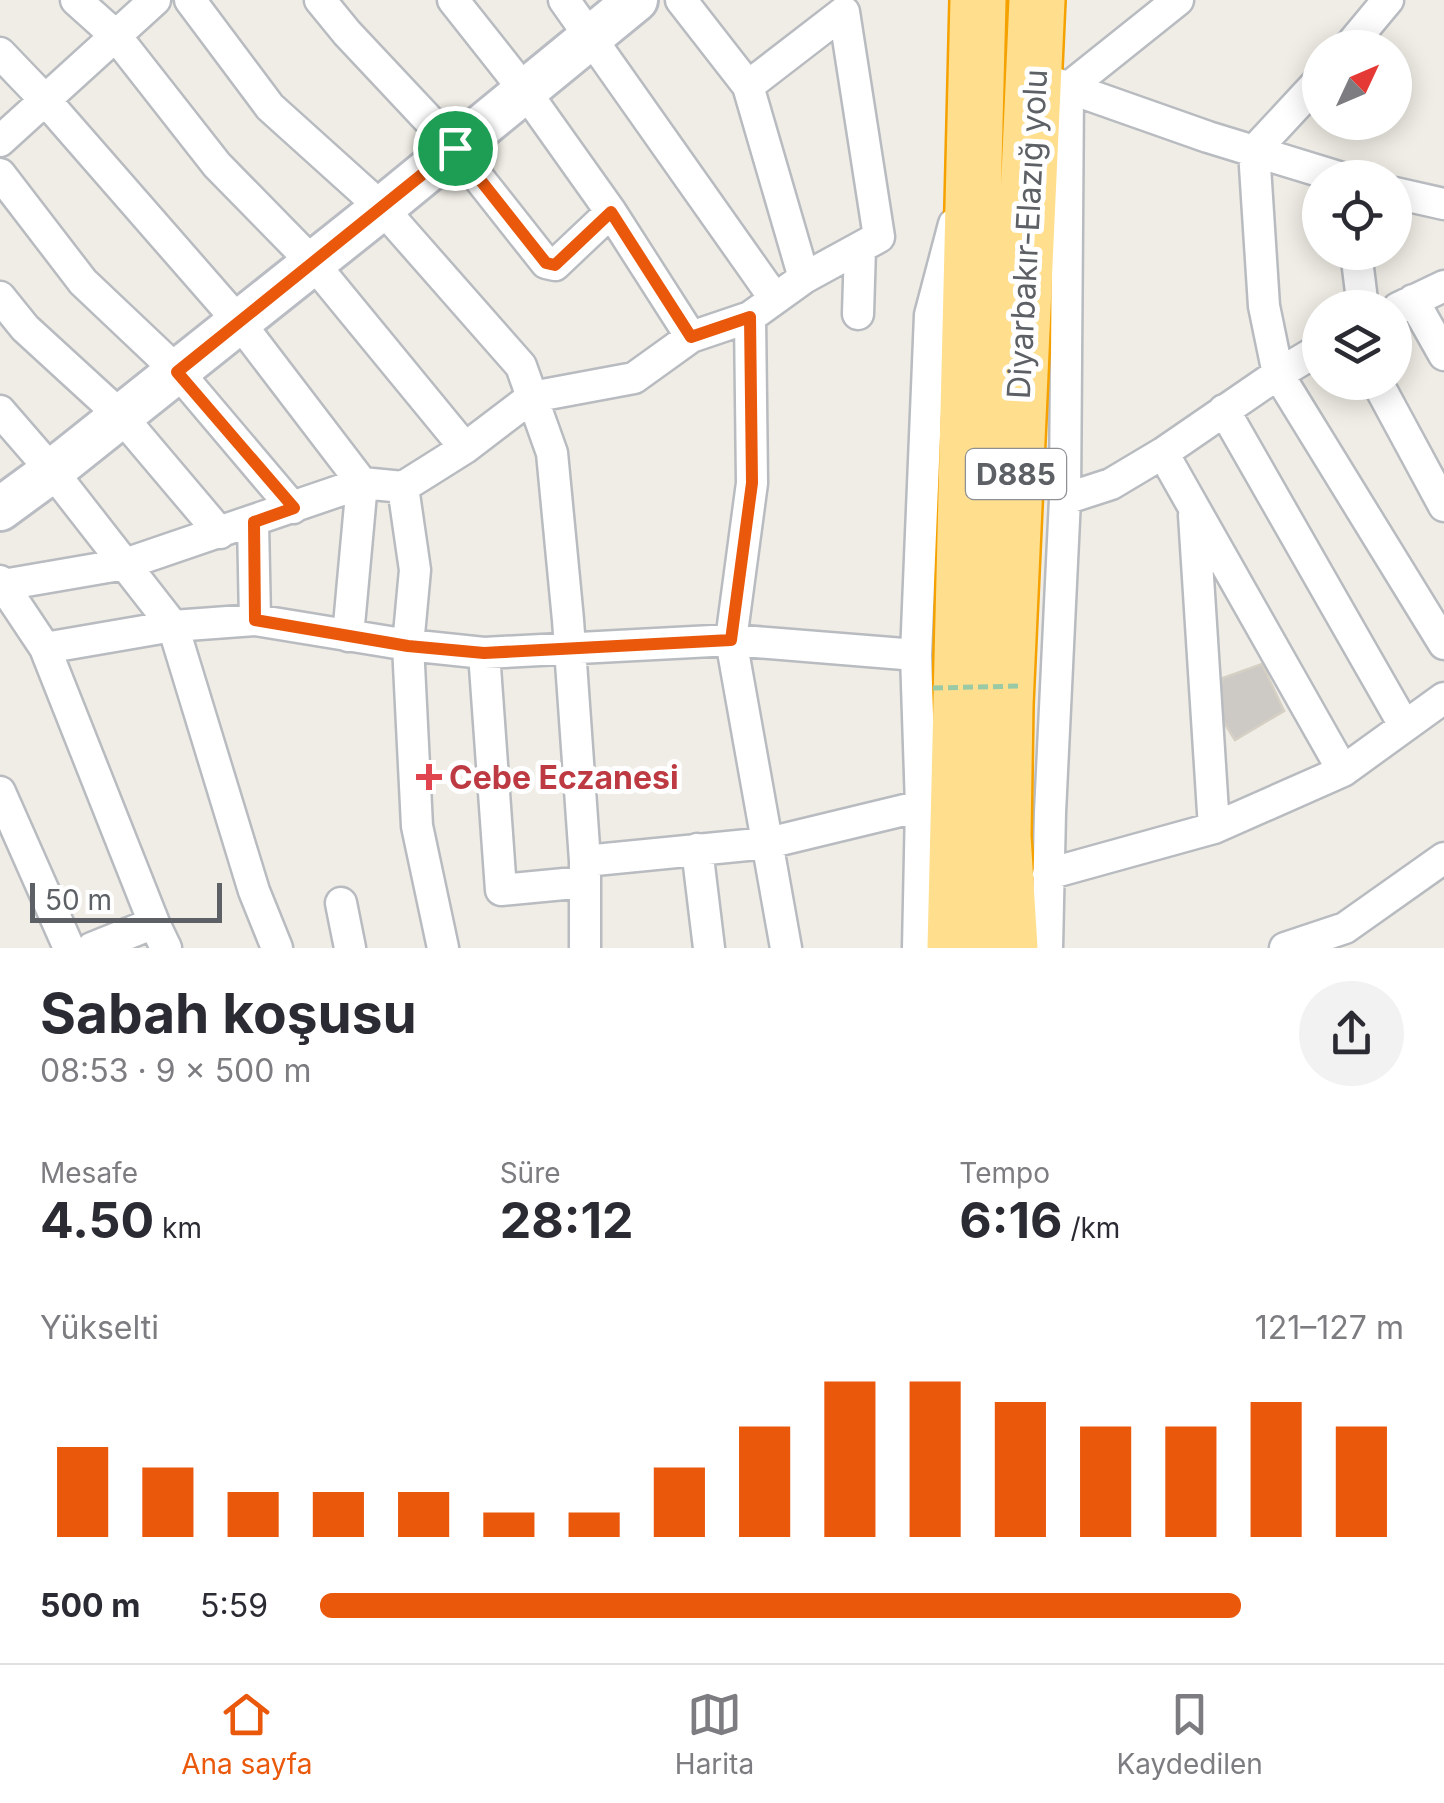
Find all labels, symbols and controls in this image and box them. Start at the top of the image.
north arrow [1302,30,1412,140]
map controls [1302,30,1412,400]
street label: Diyarbakır-Elazığ yolu [999,68,1055,400]
pin [413,106,498,191]
icon: arrive [428,121,483,176]
button: locate [1302,160,1412,270]
button: layers [1302,290,1412,400]
road number: D885 [966,449,1066,499]
place label: Cebe Eczanesi [449,758,679,797]
marker: Cebe Eczanesi [418,766,440,788]
scale bar [30,878,222,923]
text: 50 m [45,883,112,917]
text: Sabah koşusu [40,980,417,1046]
button: share [1299,981,1404,1086]
text: 08:53 · 9 × 500 m [40,1051,312,1090]
text: Mesafe [40,1156,138,1190]
text: Süre [500,1156,561,1190]
text: Tempo [959,1156,1050,1190]
text: 4.50 [40,1190,154,1250]
text: 28:12 [500,1190,633,1250]
text: 6:16 [959,1190,1063,1250]
text: km [154,1211,202,1245]
text: /km [1063,1211,1120,1245]
text: Yükselti [40,1308,159,1347]
text: 121–127 m [1255,1308,1404,1347]
text: 500 m [40,1586,140,1625]
text: 5:59 [200,1586,268,1625]
tab: Ana sayfa [181,1687,313,1781]
tab: Harita [675,1687,754,1781]
tab: Kaydedilen [1116,1687,1263,1781]

